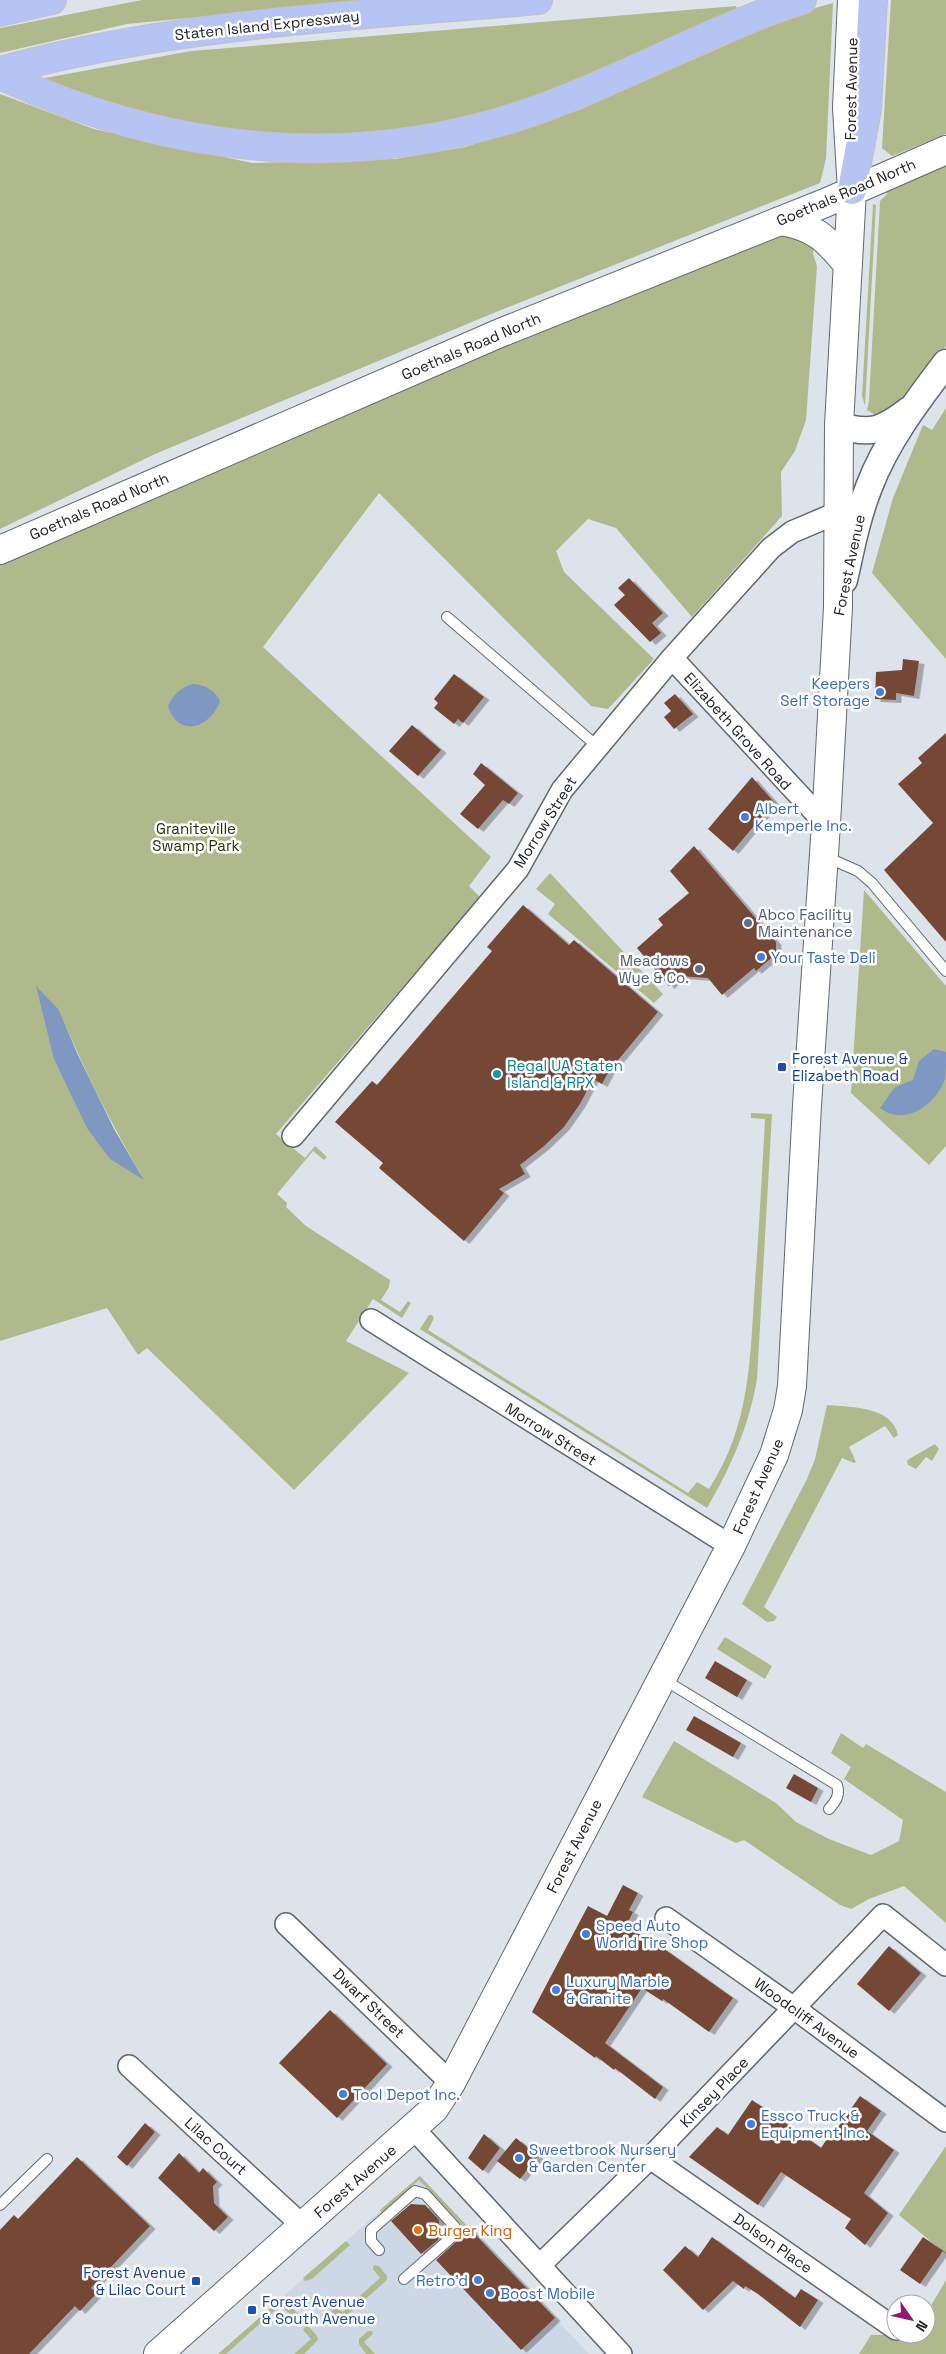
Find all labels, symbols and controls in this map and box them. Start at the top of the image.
street label: Staten Island Expressway [174,6,360,44]
street label: Forest Avenue [841,37,861,141]
street label: Goethals Road North [773,154,919,230]
street label: Goethals Road North [398,308,544,384]
street label: Goethals Road North [26,468,172,544]
street label: Forest Avenue [829,513,869,617]
street label: Elizabeth Grove Road [680,668,796,794]
place label: Keepers Self Storage [780,674,870,710]
marker: Keepers Self Storage [874,686,886,698]
street label: Morrow Street [509,773,581,871]
place label: Albert Kemperle Inc. [755,799,852,835]
marker: Albert Kemperle Inc. [739,811,751,823]
park label: Graniteville Swamp Park [152,819,240,855]
place label: Abco Facility Maintenance [758,905,853,941]
marker: Abco Facility Maintenance [742,917,754,929]
place label: Your Taste Deli [771,948,876,967]
place label: Meadows Wye & Co. [619,951,689,987]
marker: Your Taste Deli [755,951,767,963]
marker: Meadows Wye & Co. [693,963,705,975]
place label: Forest Avenue & Elizabeth Road [792,1049,908,1085]
place label: Regal UA Staten Island & RPX [507,1056,623,1092]
marker: Forest Avenue & Elizabeth Road [776,1061,788,1073]
marker: Regal UA Staten Island & RPX [491,1068,503,1080]
street label: Morrow Street [502,1398,600,1470]
street label: Forest Avenue [728,1435,788,1537]
street label: Forest Avenue [542,1796,606,1896]
place label: Speed Auto World Tire Shop [596,1916,708,1952]
marker: Speed Auto World Tire Shop [580,1928,592,1940]
street label: Dwarf Street [329,1964,409,2042]
place label: Luxury Marble & Granite [566,1972,670,2008]
street label: Woodcliff Avenue [751,1973,863,2063]
marker: Luxury Marble & Granite [550,1984,562,1996]
street label: Kinsey Place [676,2053,752,2131]
place label: Tool Depot Inc. [353,2085,460,2104]
marker: Tool Depot Inc. [337,2088,349,2100]
place label: Essco Truck & Equipment Inc. [761,2106,869,2142]
street label: Lilac Court [181,2113,251,2179]
marker: Essco Truck & Equipment Inc. [745,2118,757,2130]
street label: Forest Avenue [310,2140,400,2222]
place label: Sweetbrook Nursery & Garden Center [529,2140,676,2176]
marker: Sweetbrook Nursery & Garden Center [513,2152,525,2164]
street label: Dolson Place [730,2209,816,2277]
place label: Burger King [428,2221,512,2240]
marker: Burger King [412,2224,424,2236]
place label: Forest Avenue & Lilac Court [83,2263,186,2299]
place label: Retro'd [416,2271,468,2290]
marker: Retro'd [472,2274,484,2286]
marker: Forest Avenue & Lilac Court [190,2275,202,2287]
place label: Boost Mobile [500,2284,595,2303]
marker: Boost Mobile [484,2287,496,2299]
place label: Forest Avenue & South Avenue [262,2292,375,2328]
north arrow [886,2294,936,2344]
marker: Forest Avenue & South Avenue [246,2304,258,2316]
text: N [912,2317,932,2335]

